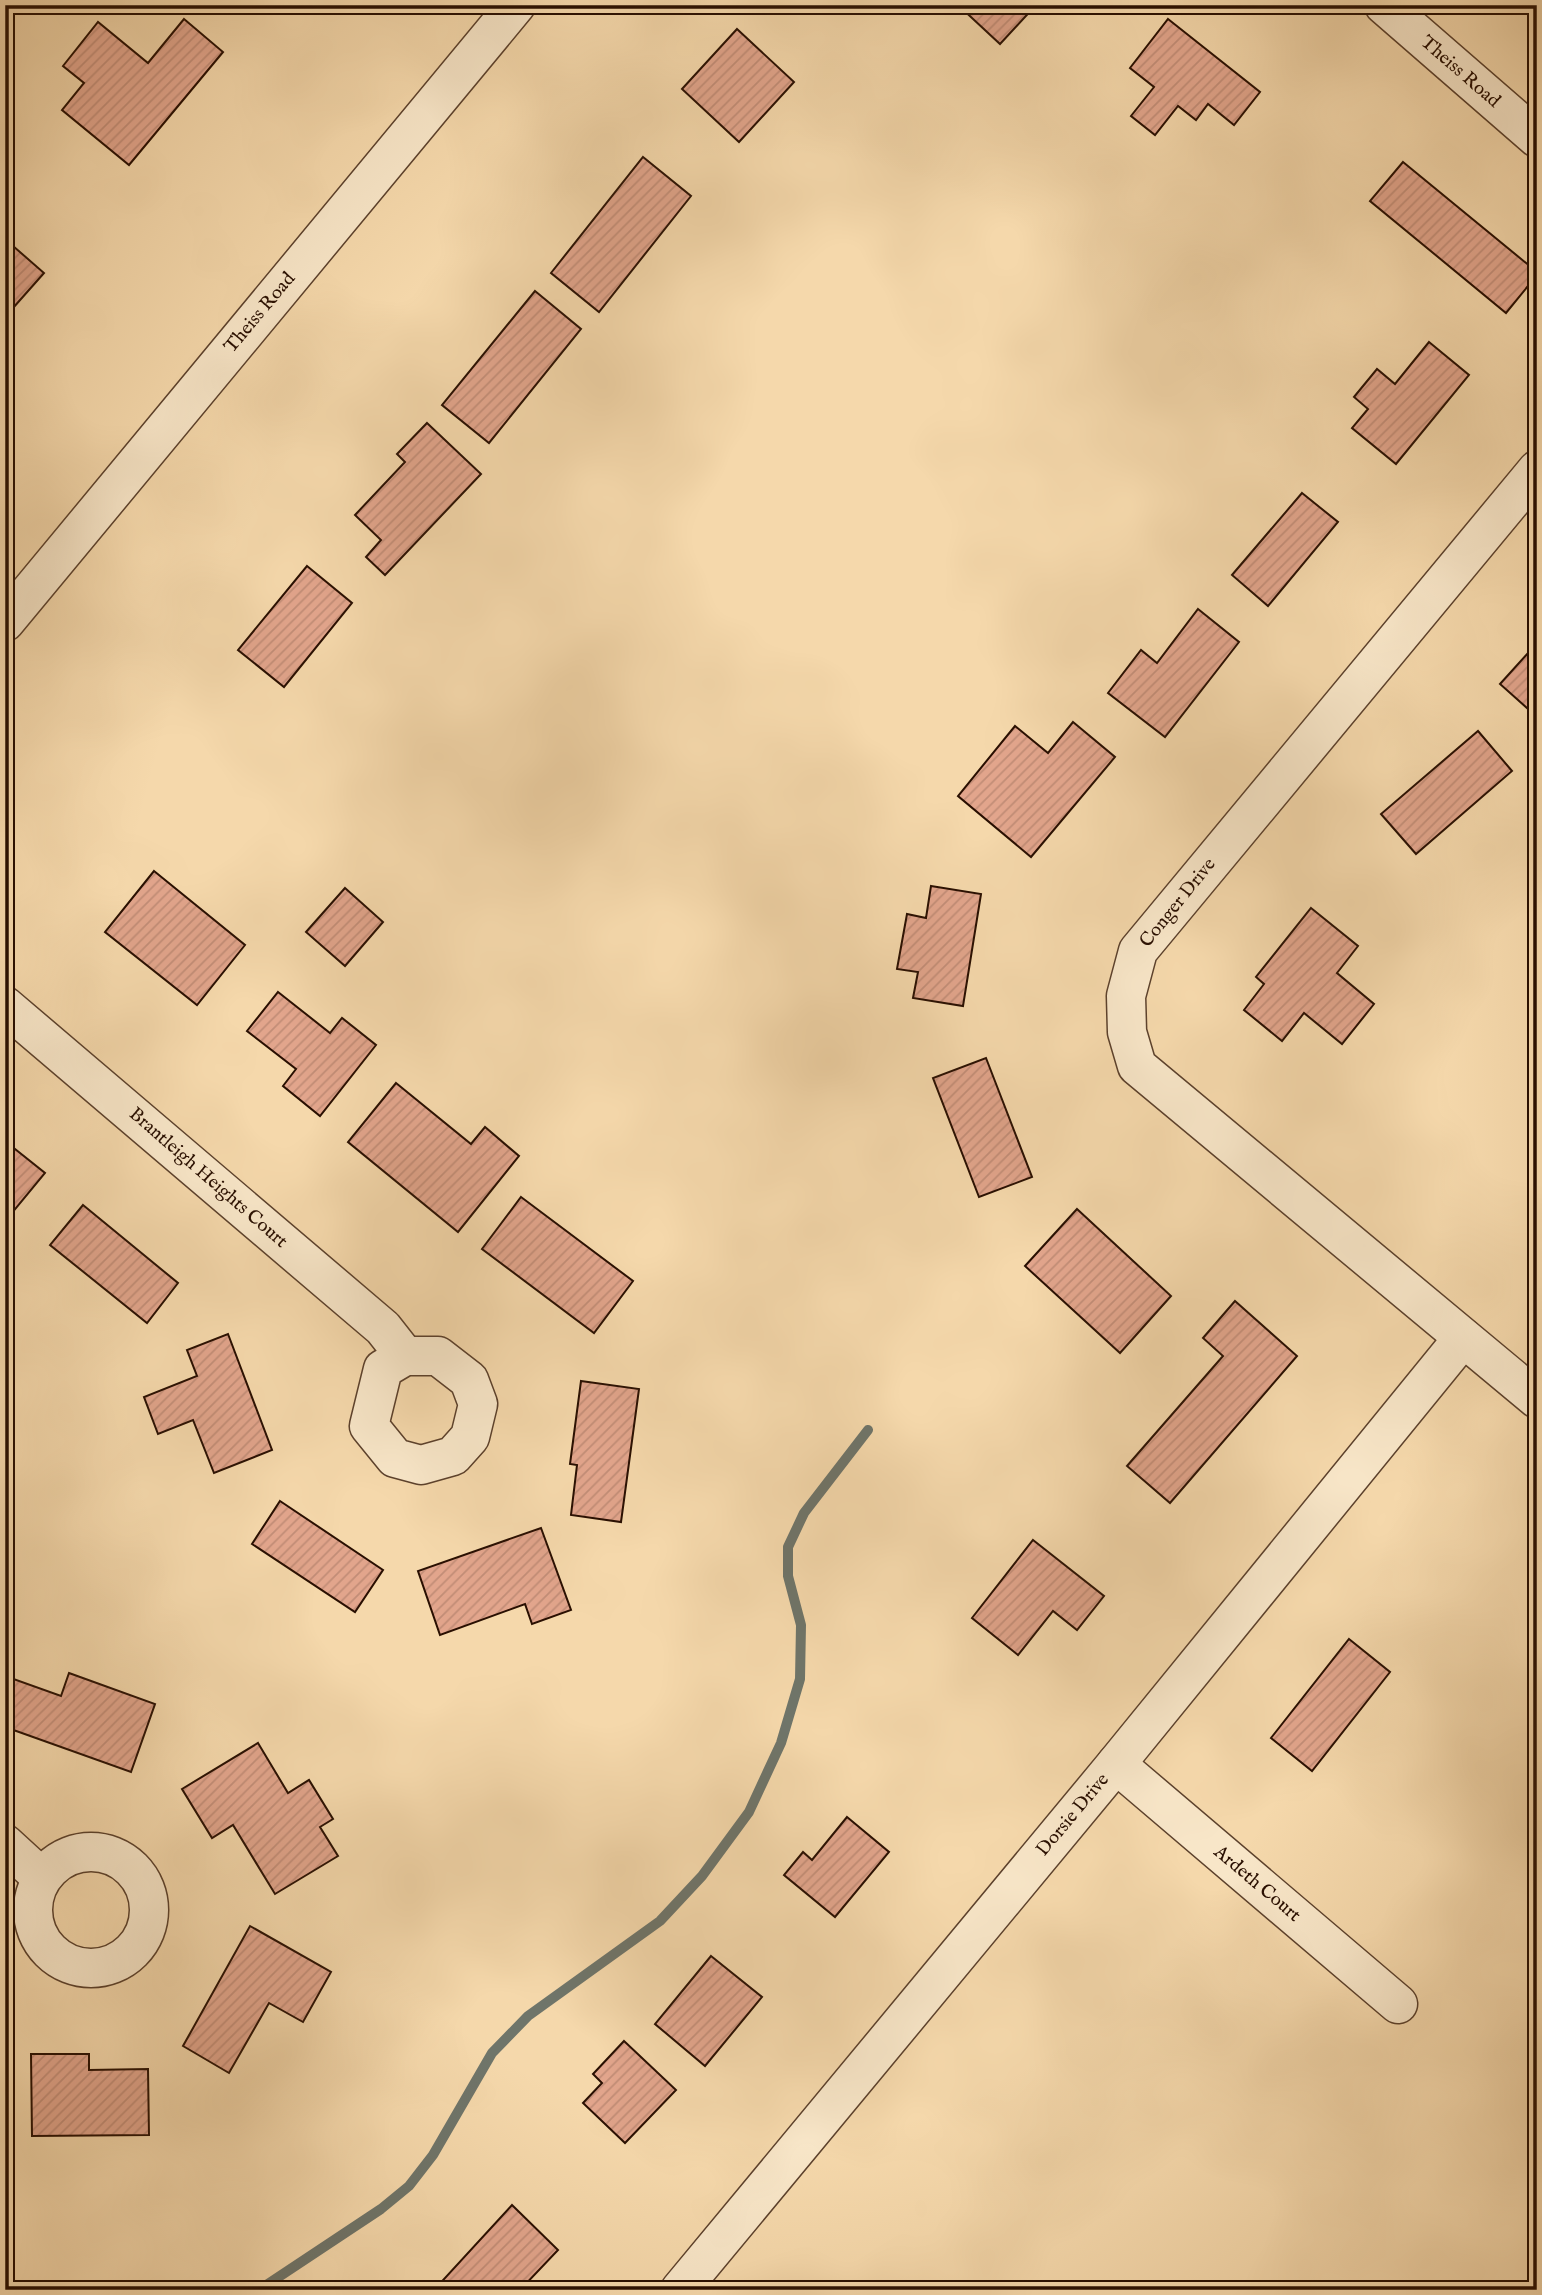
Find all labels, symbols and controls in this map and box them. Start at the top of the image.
street label: Theiss Road [1415,31,1506,114]
street label: Theiss Road [219,267,301,358]
street label: Conger Drive [1135,853,1222,953]
street label: Brantleigh Heights Court [124,1103,293,1254]
street label: Dorsie Drive [1031,1768,1115,1861]
street label: Ardeth Court [1208,1840,1306,1928]

